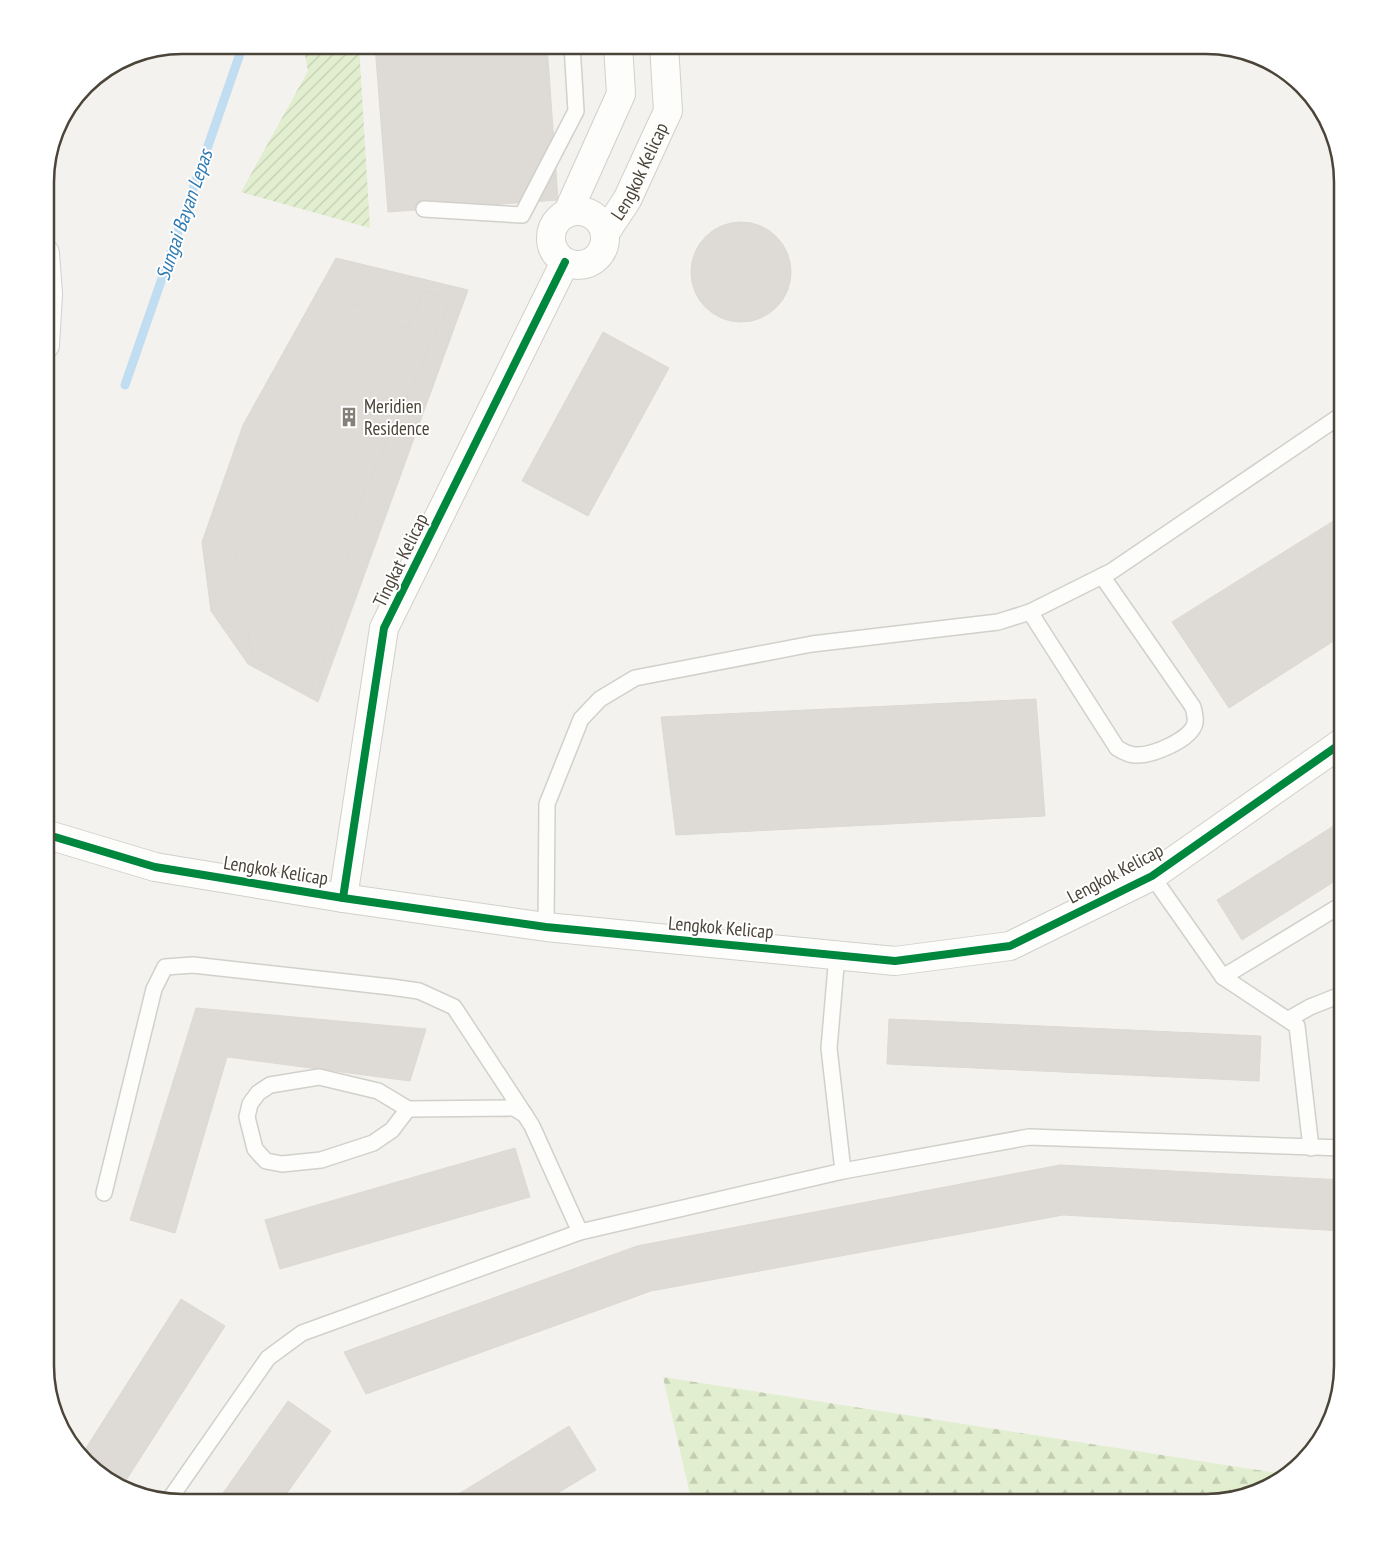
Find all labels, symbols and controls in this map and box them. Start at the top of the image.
street label: Lengkok Kelicap [605,119,673,224]
water label: Sungai Bayan Lepas [150,144,219,284]
place label: Meridien Residence [364,394,430,440]
building icon: Meridien Residence [338,406,360,428]
street label: Tingkat Kelicap [367,509,433,611]
street label: Lengkok Kelicap [1063,838,1167,908]
street label: Lengkok Kelicap [222,850,330,890]
street label: Lengkok Kelicap [667,910,775,944]

